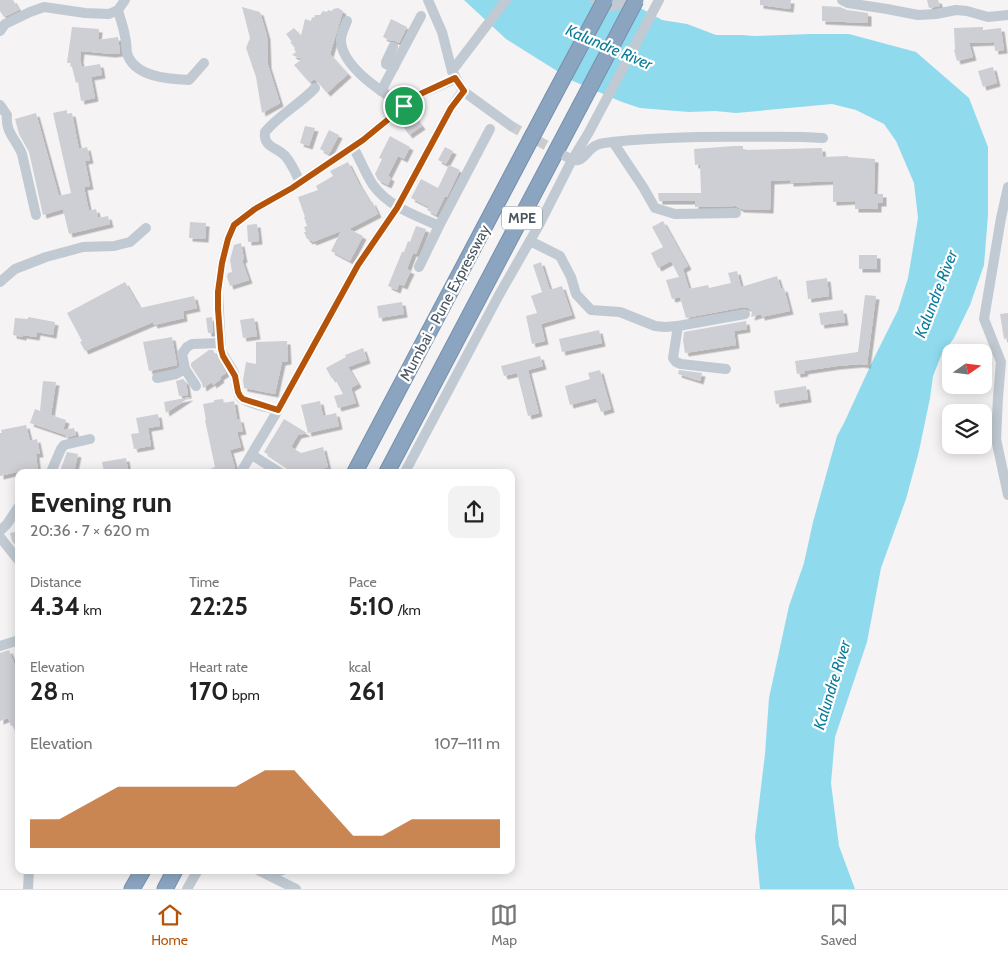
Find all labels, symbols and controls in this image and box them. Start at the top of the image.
water label: Kalundre River [563,20,656,74]
pin [383,85,425,127]
icon: arrive [390,92,418,120]
road number: MPE [502,207,542,230]
street label: Mumbai - Pune Expressway [396,221,494,384]
water label: Kalundre River [911,247,962,340]
north arrow [942,344,992,394]
map controls [942,344,992,454]
button: layers [942,404,992,454]
text: Evening run [30,485,172,519]
button: share [448,486,500,538]
text: 20:36 · 7 × 620 m [30,521,150,540]
text: Distance [30,573,82,591]
text: Time [189,573,219,591]
text: Pace [349,573,377,591]
text: 4.34 [30,591,80,621]
text: 22:25 [189,591,248,621]
text: 5:10 [349,591,395,621]
text: km [80,601,102,619]
text: /km [395,601,421,619]
water label: Kalundre River [809,637,855,732]
text: Elevation [30,658,85,676]
text: Heart rate [189,658,248,676]
text: kcal [349,658,371,676]
text: 28 [30,676,58,706]
text: 170 [189,676,229,706]
text: 261 [349,676,385,706]
text: m [58,686,74,704]
text: bpm [229,686,260,704]
text: Elevation [30,734,93,753]
text: 107–111 m [434,734,500,753]
tab: Home [151,901,188,949]
tab: Map [490,901,518,949]
tab: Saved [821,901,857,949]

